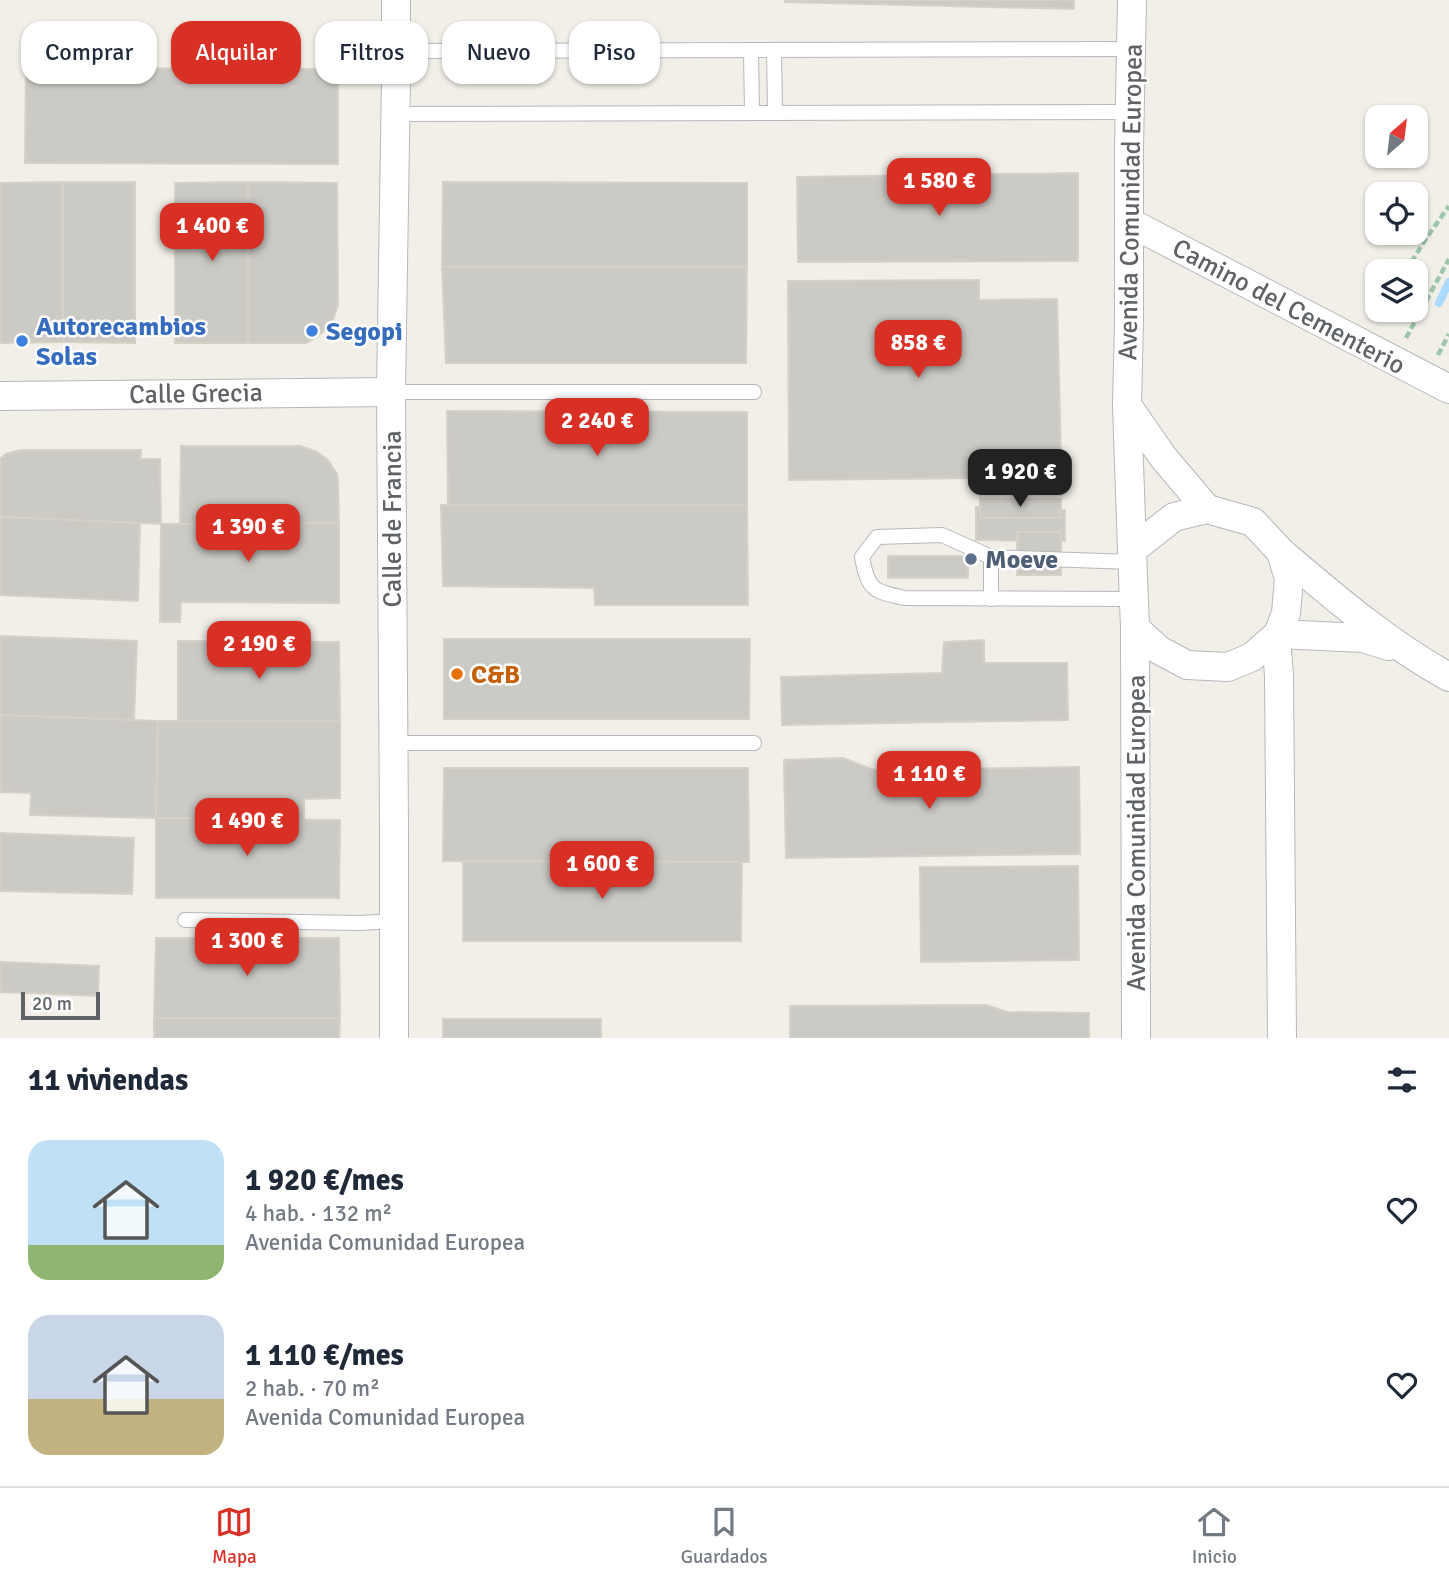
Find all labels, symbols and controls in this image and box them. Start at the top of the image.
chip: Comprar [21,21,157,84]
chip: Alquilar [171,21,301,84]
chip: Filtros [315,21,428,84]
chip: Nuevo [442,21,555,84]
chip: Piso [569,21,660,84]
street label: Avenida Comunidad Europea [1112,43,1150,361]
north arrow [1365,105,1428,168]
map controls [1365,105,1428,322]
pin: 1 580 € [874,158,1004,218]
text: 1 580 € [903,166,975,195]
button: locate [1365,182,1428,245]
pin: 1 400 € [147,204,277,263]
text: 1 400 € [176,211,248,240]
street label: Camino del Cementerio [1167,232,1410,382]
button: layers [1365,259,1428,322]
place label: Autorecambios Solas [36,311,206,373]
place label: Segopi [326,316,403,348]
pin: 858 € [869,320,967,380]
marker: Segopi [304,323,320,339]
text: 858 € [891,328,945,357]
marker: Autorecambios Solas [14,333,30,349]
street label: Calle Grecia [129,377,263,411]
pin: 2 240 € [532,398,662,458]
text: 2 240 € [561,406,633,435]
street label: Calle de Francia [377,430,409,608]
pin: 1 920 € [955,449,1085,509]
text: 1 920 € [984,457,1056,486]
pin: 1 390 € [183,504,313,564]
text: 1 390 € [212,512,284,541]
place label: Moeve [985,544,1058,576]
marker: Moeve [963,551,979,567]
pin: 2 190 € [194,622,324,681]
text: 2 190 € [223,629,295,658]
place label: C&B [471,659,520,691]
marker: C&B [449,666,465,682]
street label: Avenida Comunidad Europea [1121,675,1153,991]
pin: 1 110 € [864,752,994,811]
text: 1 110 € [893,759,965,788]
pin: 1 490 € [182,798,312,858]
text: 1 490 € [211,806,283,835]
pin: 1 600 € [537,842,667,901]
text: 1 600 € [566,849,638,878]
pin: 1 300 € [182,918,312,978]
text: 1 300 € [211,926,283,955]
scale bar [21,989,100,1021]
text: 20 m [32,992,72,1016]
icon: filters [1383,1061,1421,1099]
text: 11 viviendas [28,1062,188,1099]
text: 1 920 €/mes [245,1162,404,1199]
icon: home [84,1168,168,1252]
icon: heart [1383,1191,1421,1229]
text: 4 hab. · 132 m² [245,1199,392,1228]
text: Avenida Comunidad Europea [245,1228,525,1257]
text: 1 110 €/mes [245,1337,404,1374]
icon: home [84,1343,168,1427]
icon: heart [1383,1366,1421,1404]
text: 2 hab. · 70 m² [245,1374,380,1403]
text: Avenida Comunidad Europea [245,1403,525,1432]
tab: Mapa [212,1503,257,1569]
tab: Guardados [681,1503,768,1569]
tab: Inicio [1192,1503,1237,1569]

